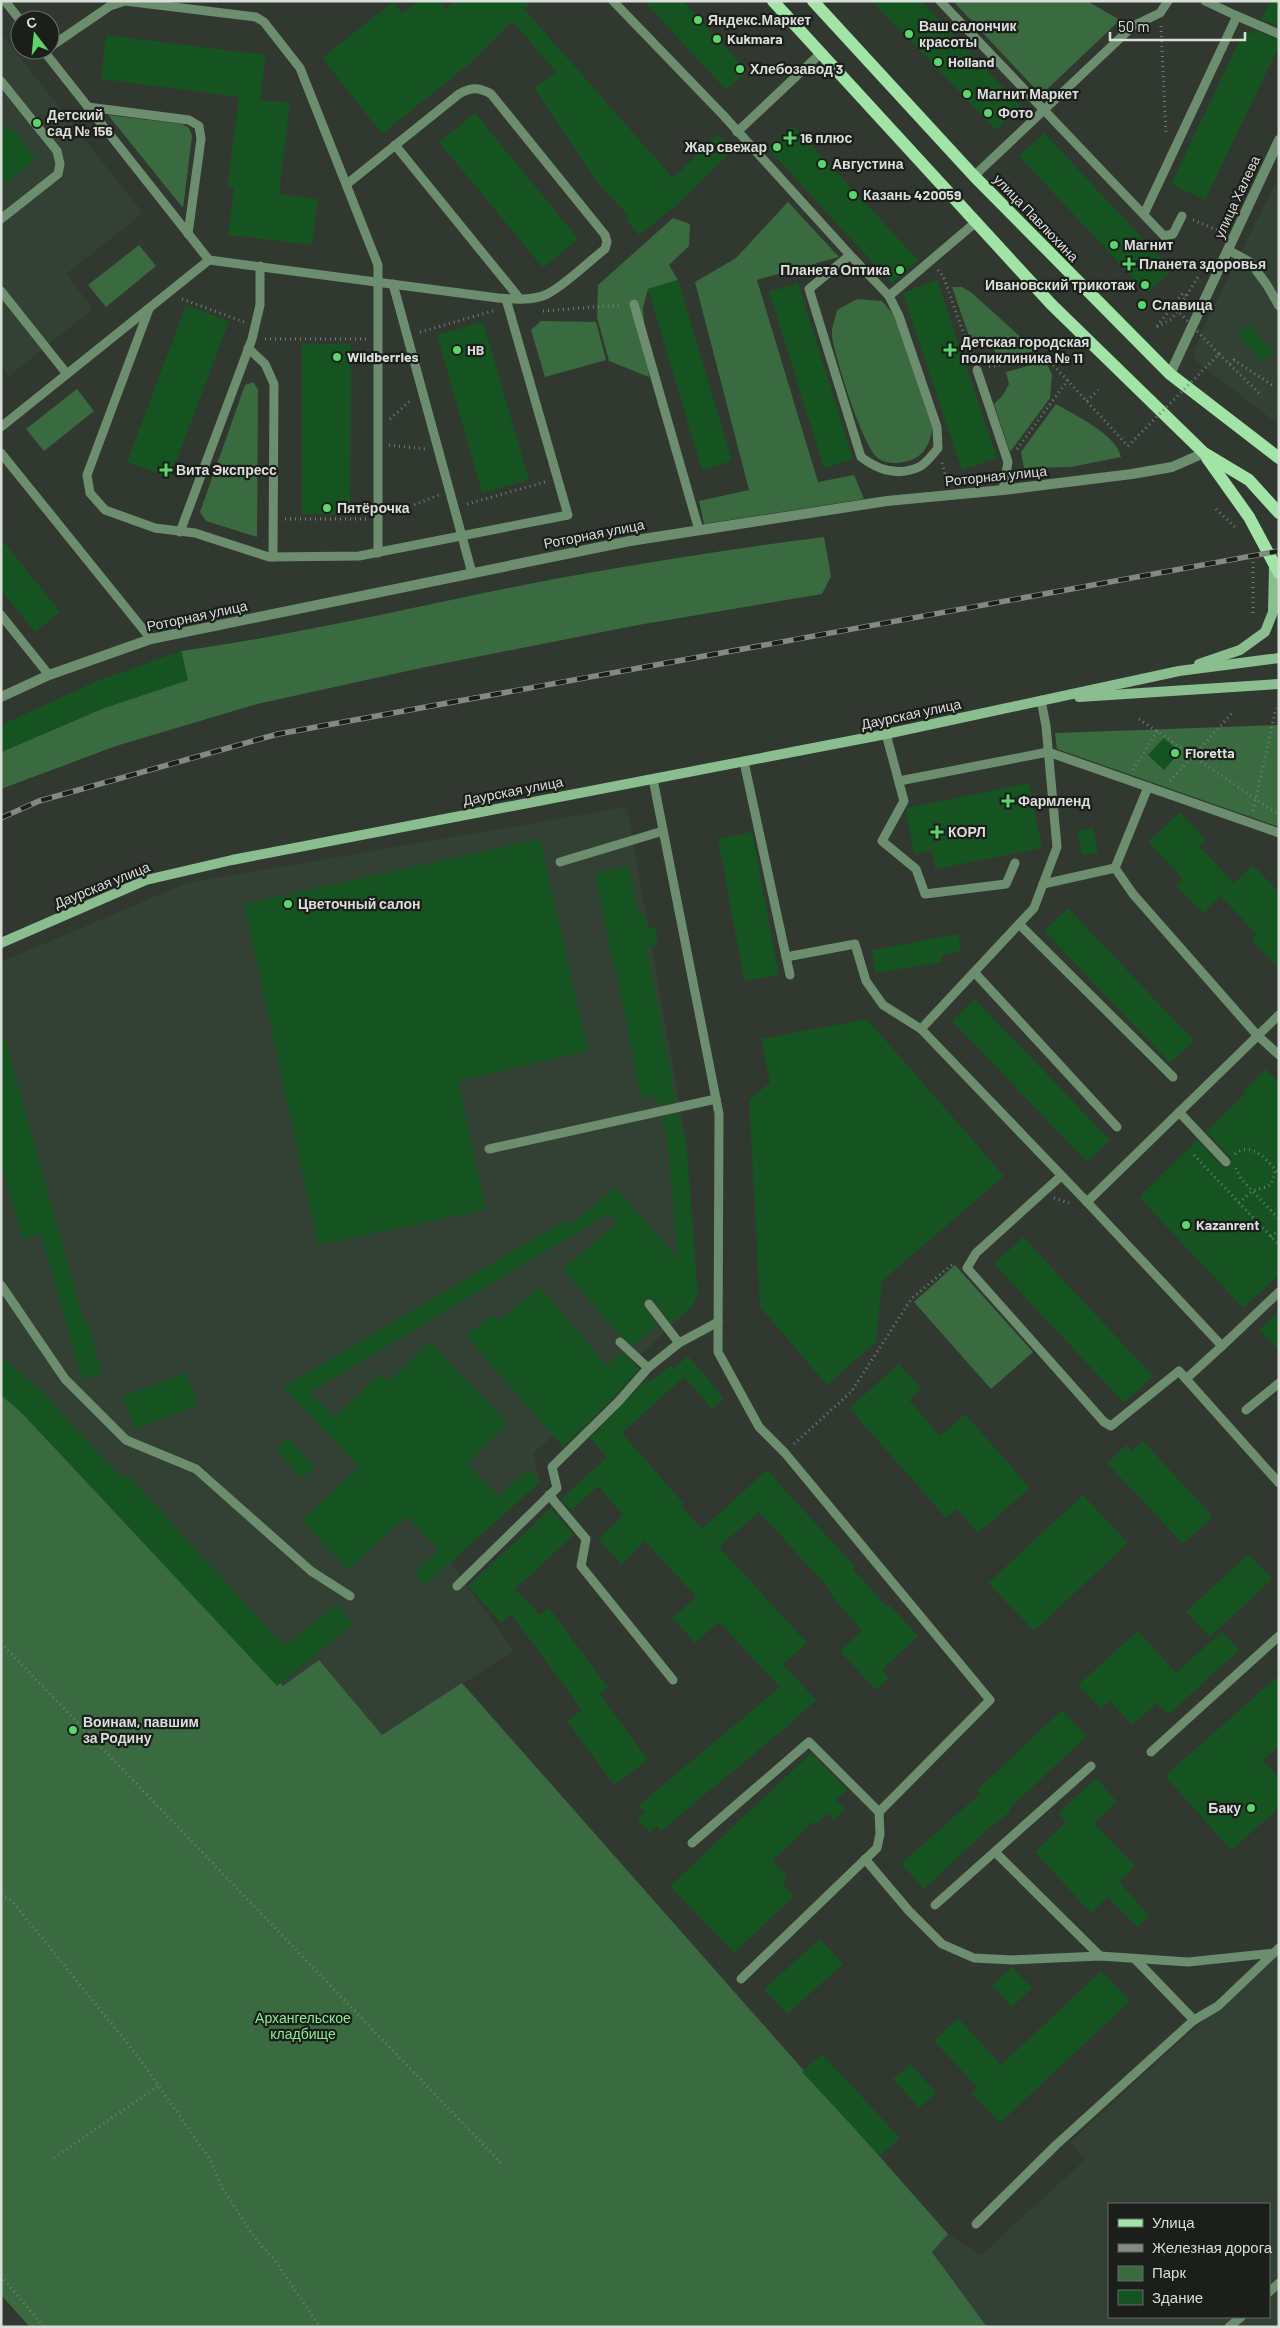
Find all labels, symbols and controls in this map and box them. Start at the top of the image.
north arrow [10,10,60,60]
scale bar [1110,10,1245,42]
place label: Яндекс.Маркет [708,11,811,28]
text: С [24,12,38,32]
marker: Яндекс.Маркет [692,14,704,26]
place label: Ваш салончик красоты [919,17,1018,50]
text: 50 m [1118,17,1150,35]
marker: Ваш салончик красоты [903,28,915,40]
place label: Kukmara [727,30,783,47]
marker: Kukmara [711,33,723,45]
place label: Holland [948,53,994,70]
marker: Holland [932,56,944,68]
place label: Хлебозавод 3 [750,60,843,77]
marker: Хлебозавод 3 [734,63,746,75]
place label: Магнит Маркет [977,85,1079,102]
marker: Магнит Маркет [961,88,973,100]
place label: Фото [998,104,1033,121]
place label: Детский сад № 156 [47,106,113,139]
marker: Фото [982,107,994,119]
marker: Детский сад № 156 [31,117,43,129]
place label: 16 плюс [800,129,852,146]
marker: 16 плюс [784,132,796,144]
place label: Жар свежар [684,138,767,155]
marker: Жар свежар [771,141,783,153]
street label: улица Халева [1210,152,1263,241]
place label: Августина [832,155,904,172]
marker: Августина [816,158,828,170]
street label: улица Павлюхина [990,170,1083,265]
place label: Казань 420059 [863,186,961,203]
marker: Казань 420059 [847,189,859,201]
place label: Магнит [1124,236,1174,253]
marker: Магнит [1108,239,1120,251]
place label: Планета здоровья [1139,255,1266,272]
marker: Планета здоровья [1123,258,1135,270]
place label: Планета Оптика [780,261,890,278]
marker: Планета Оптика [894,264,906,276]
place label: Ивановский трикотаж [985,276,1136,293]
marker: Ивановский трикотаж [1139,279,1151,291]
place label: Славица [1152,296,1213,313]
marker: Славица [1136,299,1148,311]
place label: Детская городская поликлиника № 11 [961,333,1090,366]
place label: HB [467,341,484,358]
marker: Детская городская поликлиника № 11 [943,343,957,357]
marker: HB [451,344,463,356]
place label: Wildberries [347,348,419,365]
marker: Wildberries [331,351,343,363]
place label: Вита Экспресс [176,461,277,478]
street label: Роторная улица [944,462,1048,489]
marker: Вита Экспресс [160,464,172,476]
place label: Пятёрочка [337,499,410,516]
marker: Пятёрочка [321,502,333,514]
street label: Роторная улица [542,515,646,552]
street label: Роторная улица [145,597,249,634]
street label: Даурская улица [859,695,963,732]
place label: Floretta [1185,744,1235,761]
marker: Floretta [1169,747,1181,759]
street label: Даурская улица [461,772,565,809]
place label: Фармленд [1018,792,1090,809]
marker: Фармленд [1002,795,1014,807]
place label: КОРЛ [948,823,986,840]
marker: КОРЛ [930,825,944,839]
street label: Даурская улица [51,858,152,911]
place label: Цветочный салон [298,895,421,912]
marker: Цветочный салон [282,898,294,910]
place label: Kazanrent [1196,1216,1259,1233]
marker: Kazanrent [1180,1219,1192,1231]
place label: Воинам, павшим за Родину [83,1713,199,1746]
marker: Воинам, павшим за Родину [67,1724,79,1736]
place label: Баку [1208,1799,1241,1816]
marker: Баку [1245,1802,1257,1814]
park label: Архангельское кладбище [255,2009,351,2042]
legend [1108,2203,1270,2318]
text: Улица [1152,2213,1195,2231]
text: Железная дорога [1152,2238,1273,2256]
text: Парк [1152,2263,1186,2281]
text: Здание [1152,2288,1203,2306]

